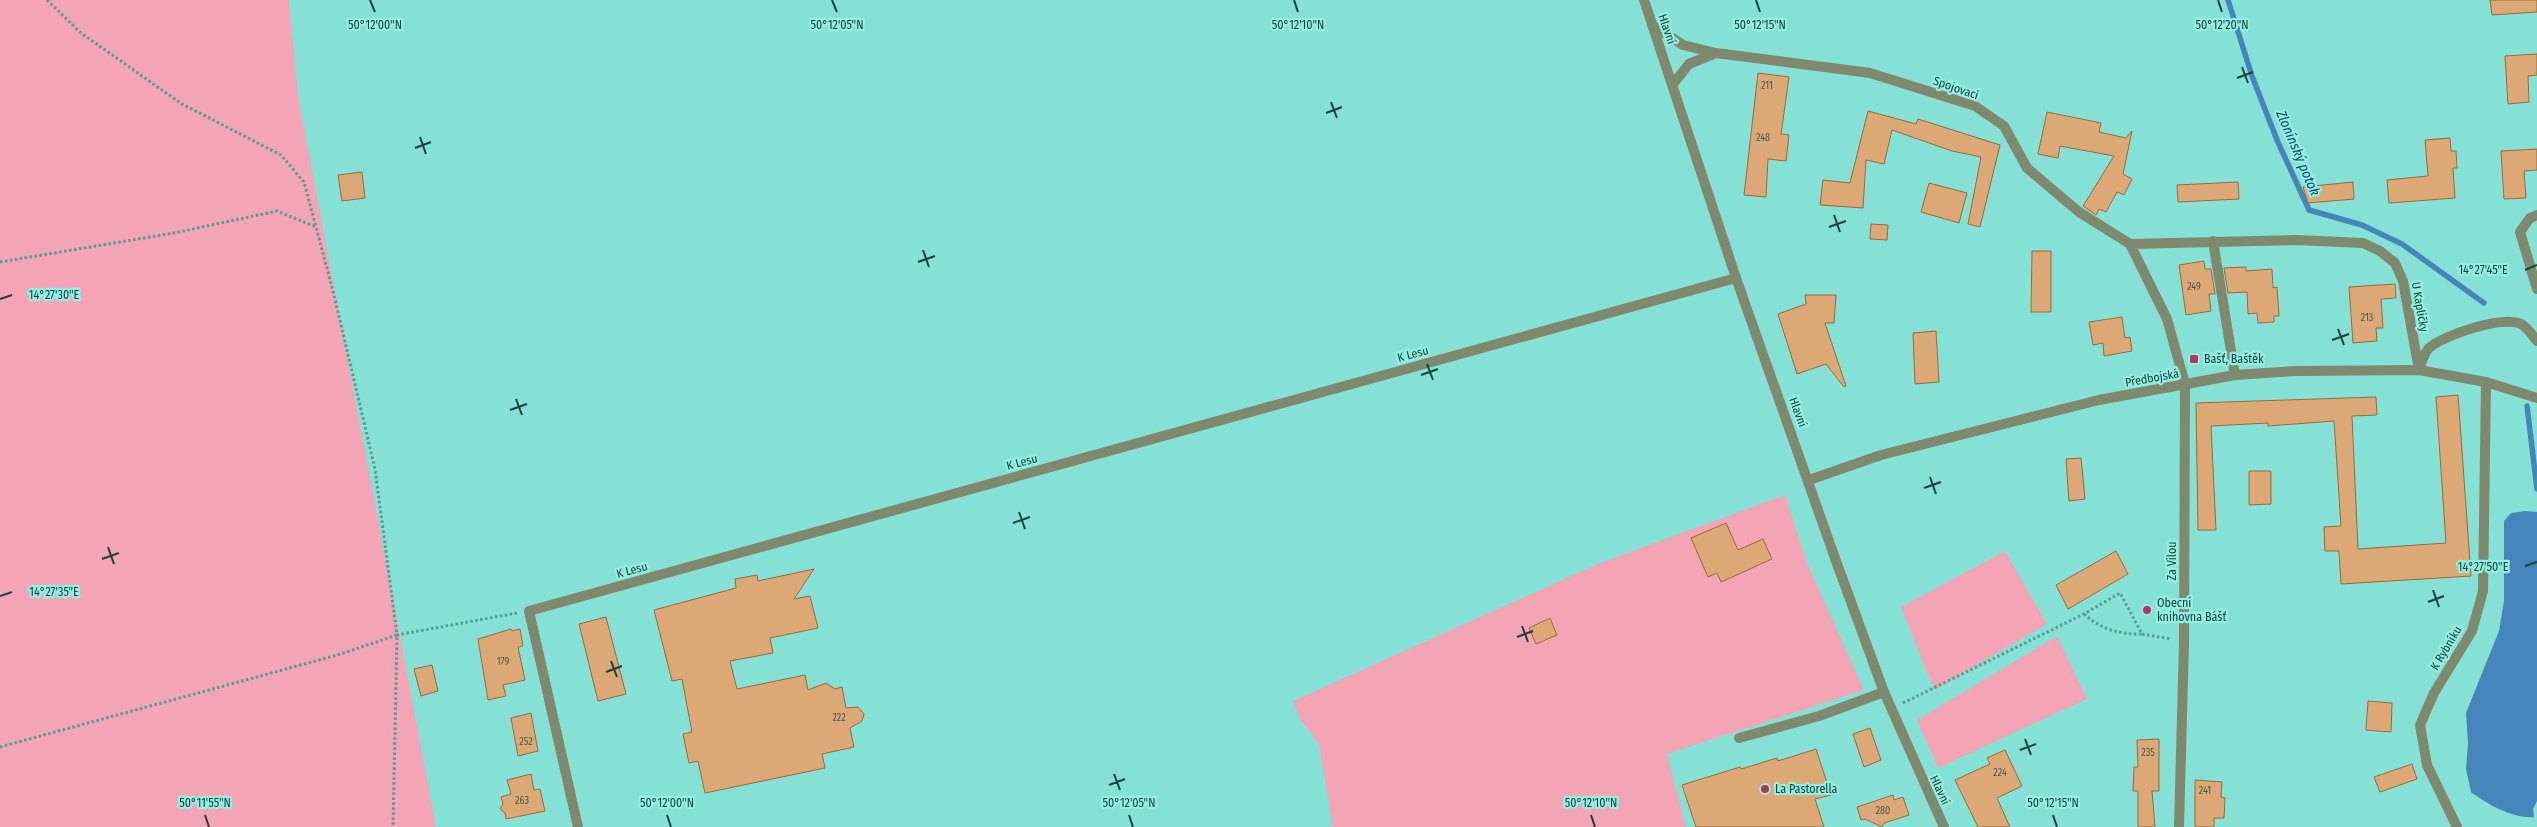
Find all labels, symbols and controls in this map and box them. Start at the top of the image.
street label: Hlavní [1655,12,1679,46]
text: 50°12'00"N [348,18,402,32]
text: 50°12'05"N [811,18,863,32]
text: 50°12'10"N [1272,18,1324,32]
text: 50°12'15"N [1734,18,1786,32]
text: 50°12'20"N [2195,18,2249,32]
street label: Spojovací [1931,74,1981,102]
house number: 211 [1761,80,1773,92]
water label: Zlonínský potok [2272,107,2324,198]
house number: 248 [1756,132,1770,144]
text: 14°27'45"E [2458,263,2508,277]
house number: 249 [2187,281,2201,293]
street label: U Kapličky [2409,281,2431,334]
text: 14°27'30"E [29,288,80,302]
house number: 213 [2361,312,2374,324]
street label: K Lesu [1396,343,1430,365]
place label: Bašť, Baštěk [2204,352,2264,366]
marker: Bašť, Baštěk [2188,353,2200,365]
street label: Předbojská [2124,366,2180,390]
street label: Hlavní [1786,395,1810,429]
street label: K Lesu [1005,451,1039,473]
street label: Za Vilou [2165,541,2179,581]
street label: K Lesu [615,559,649,581]
text: 14°27'50"E [2458,560,2509,574]
text: 14°27'35"E [29,585,79,599]
place label: Obecní knihovna Bášť [2157,596,2226,624]
marker: Obecní knihovna Bášť [2141,604,2153,616]
street label: K Rybníku [2427,624,2465,672]
house number: 179 [497,656,509,668]
house number: 222 [832,712,846,724]
house number: 252 [519,736,533,748]
house number: 235 [2141,747,2155,759]
house number: 224 [1993,767,2007,779]
street label: Hlavní [1927,773,1953,807]
place label: La Pastorella [1775,782,1838,796]
marker: La Pastorella [1759,783,1771,795]
house number: 241 [2199,785,2211,797]
house number: 263 [515,795,529,807]
text: 50°11'55"N [179,796,231,810]
text: 50°12'00"N [640,796,694,810]
text: 50°12'05"N [1103,796,1155,810]
text: 50°12'10"N [1565,796,1617,810]
text: 50°12'15"N [2027,796,2079,810]
house number: 280 [1876,805,1890,817]

